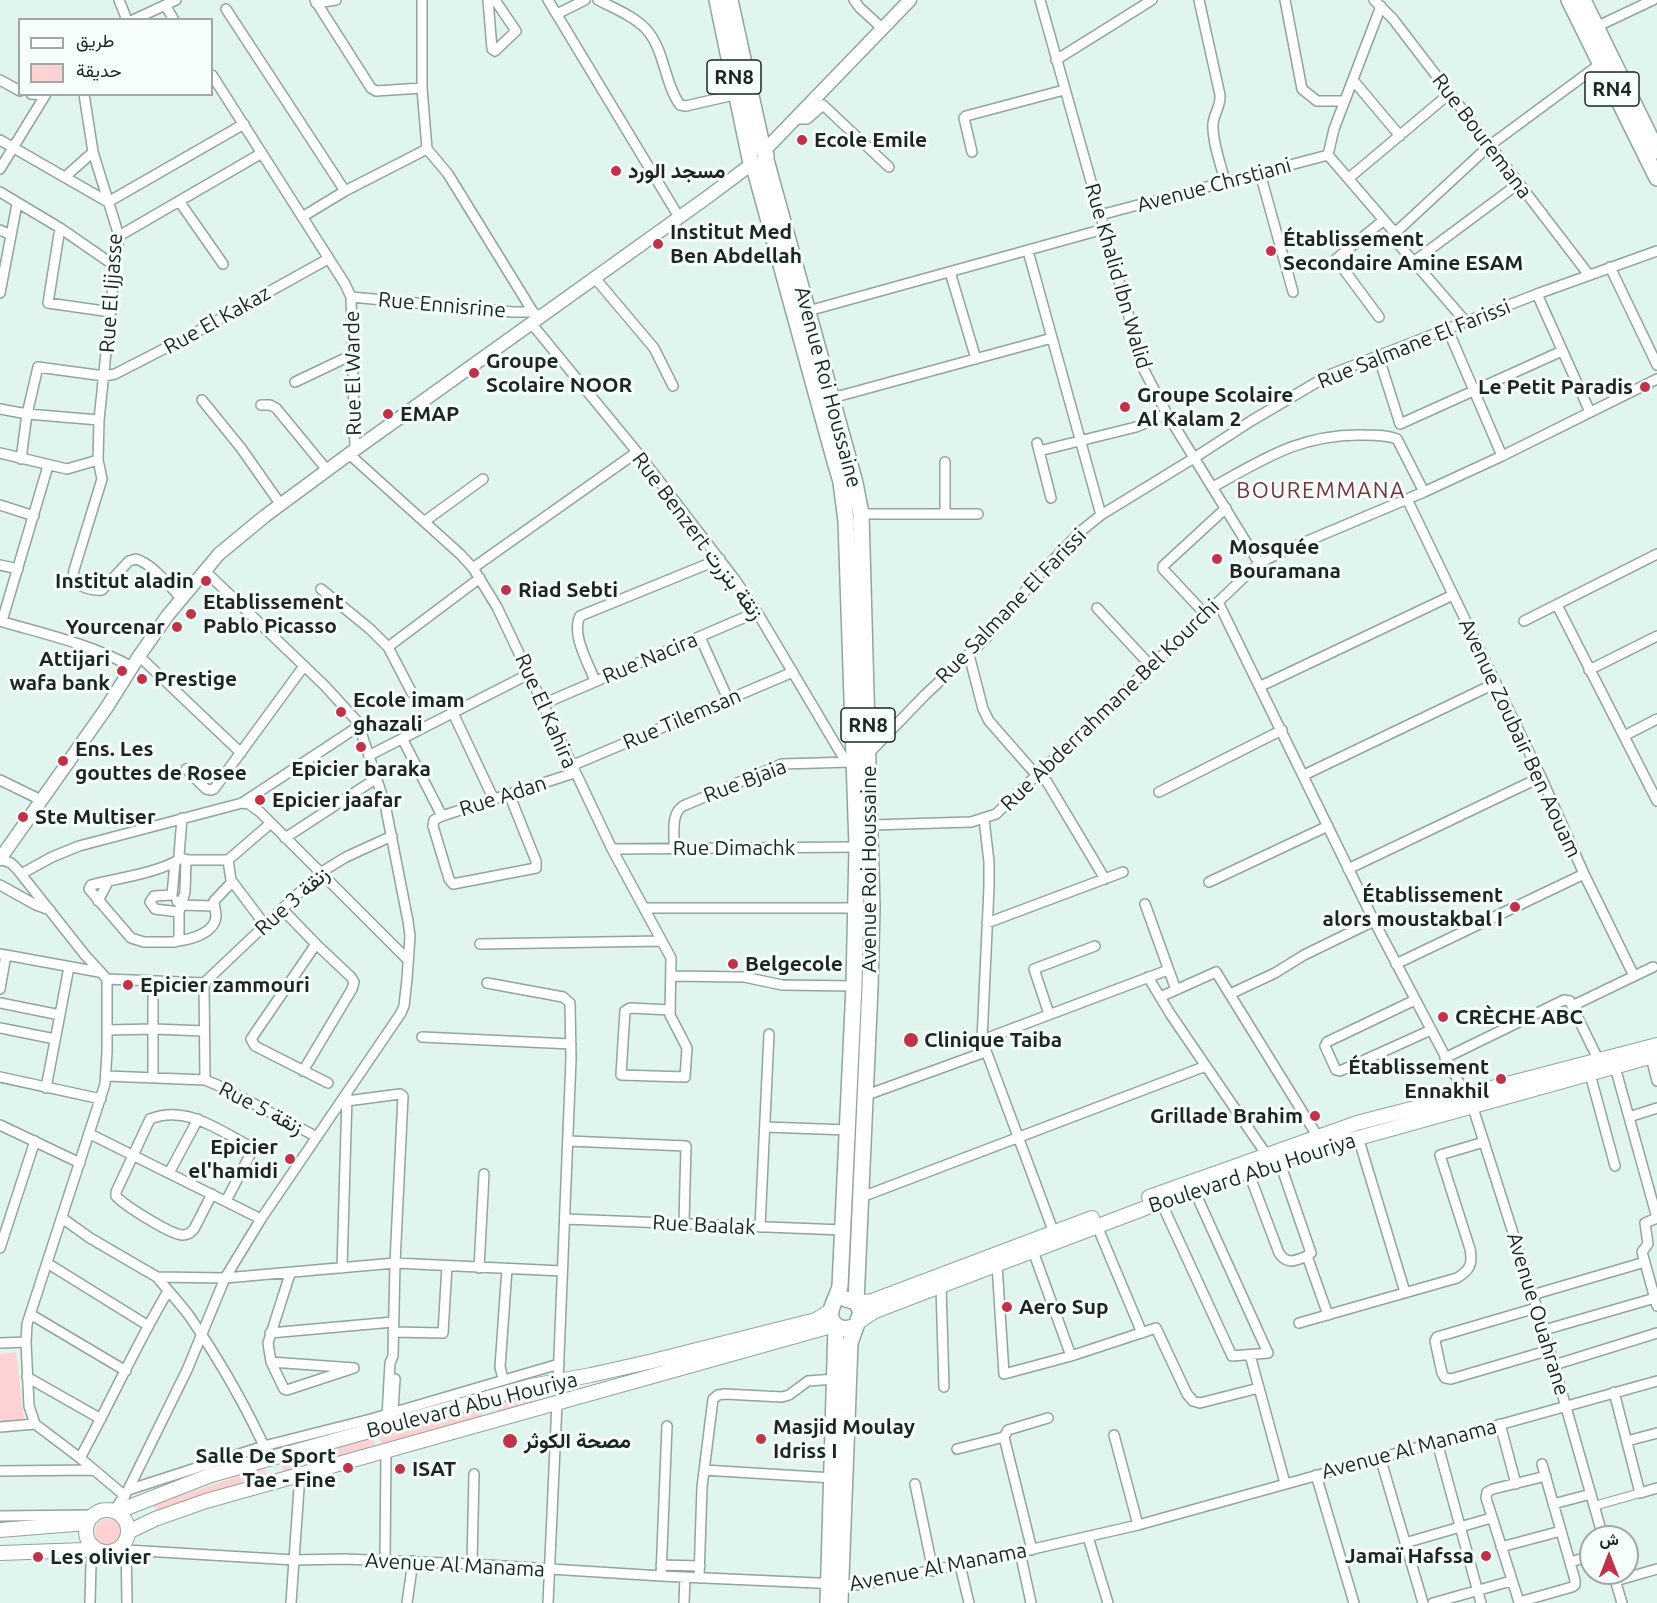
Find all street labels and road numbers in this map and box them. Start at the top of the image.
road number: RN8 [707,60,761,94]
street label: Rue Bouremana [1427,68,1537,204]
road number: RN4 [1585,72,1639,106]
street label: Avenue Chrstiani [1134,152,1294,218]
street label: Rue Khalid Ibn Walid [1079,180,1157,372]
street label: Rue El Ijjasse [94,232,128,354]
street label: Rue El Kakaz [159,280,275,360]
street label: Avenue Roi Houssaine [789,284,867,490]
street label: Rue Ennisrine [377,287,507,323]
street label: Rue Salmane El Farissi [1314,294,1514,394]
street label: Rue El Warde [339,310,367,436]
street label: Rue Benzert زنقة بنزرت [627,447,769,625]
street label: Rue Salmane El Farissi [931,523,1091,689]
street label: Rue Abderrahmane Bel Kourchi [995,594,1225,816]
street label: Avenue Zoubair Ben Aouam [1453,614,1587,862]
street label: Rue Nacira [599,627,701,689]
street label: Rue El Kahira [509,650,583,772]
street label: Rue Tilemsan [619,683,745,755]
road number: RN8 [841,708,895,742]
street label: Rue Bjaia [700,754,790,808]
street label: Avenue Roi Houssaine [856,765,882,973]
street label: Rue Adan [456,770,550,822]
street label: Rue Dimachk [673,835,795,861]
street label: Rue 3 زنقة [250,861,334,941]
street label: Rue 5 زنقة [215,1076,307,1140]
street label: Boulevard Abu Houriya [1145,1128,1359,1218]
street label: Rue Baalak [652,1210,756,1240]
street label: Avenue Ouahrane [1501,1230,1575,1398]
street label: Boulevard Abu Houriya [364,1367,580,1443]
street label: Avenue Al Manama [1319,1414,1499,1484]
street label: Avenue Al Manama [847,1537,1029,1597]
street label: Avenue Al Manama [364,1548,546,1582]

